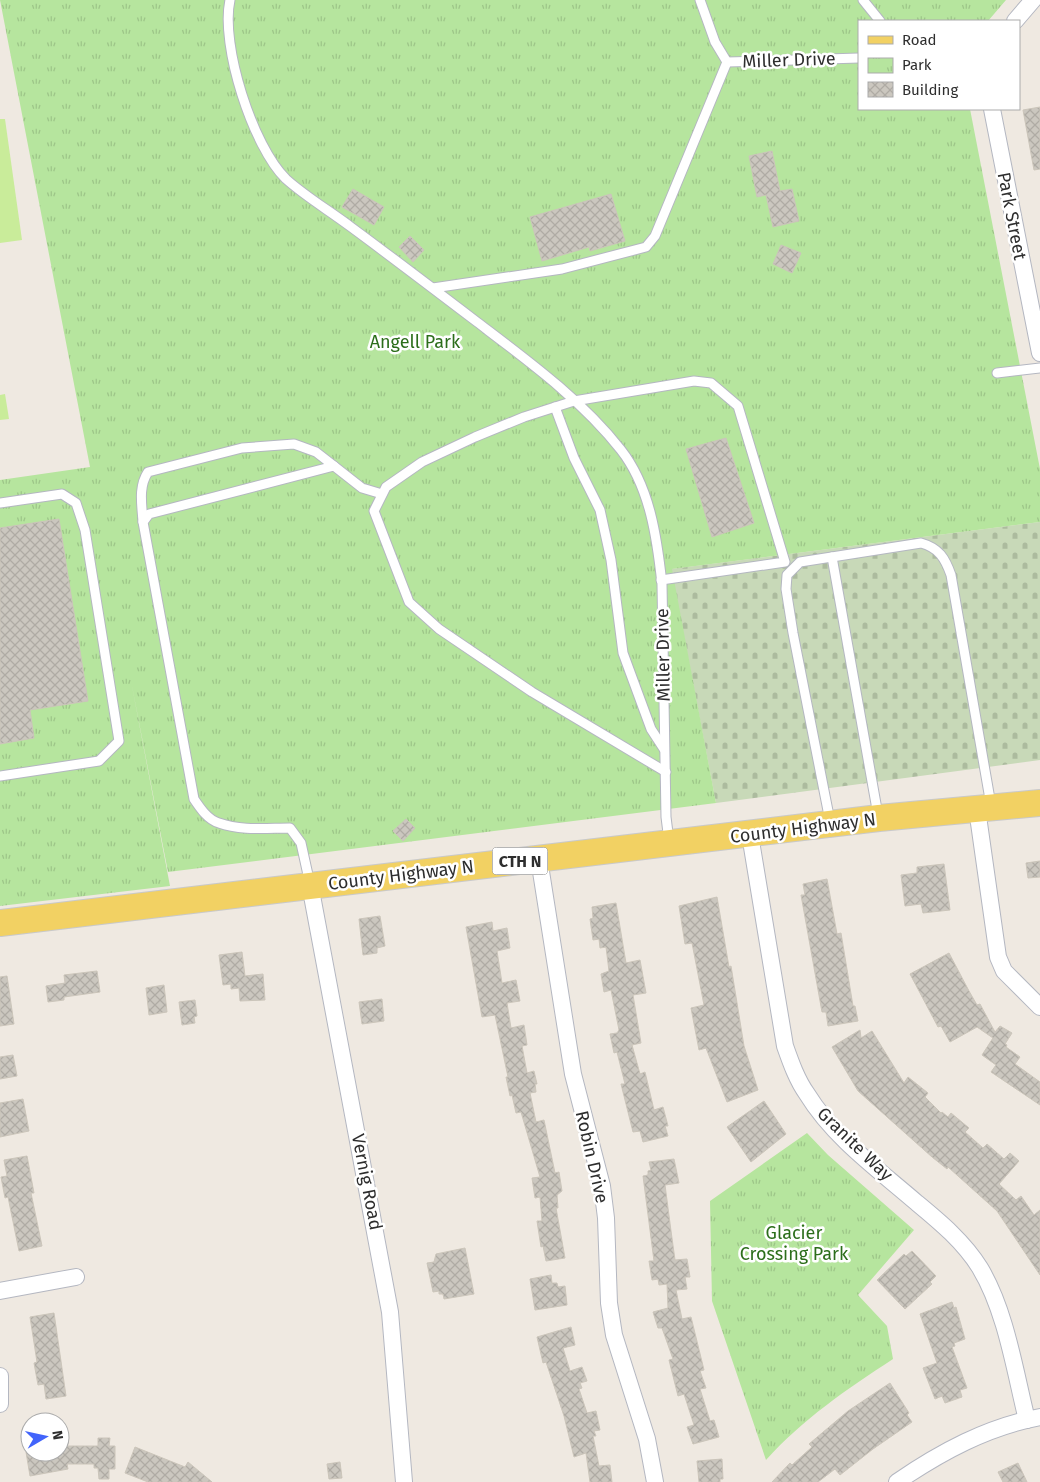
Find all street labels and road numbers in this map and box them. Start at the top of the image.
street label: Miller Drive [742,47,836,73]
street label: Park Street [993,170,1031,262]
street label: Miller Drive [651,608,675,702]
street label: County Highway N [729,808,877,848]
road number: CTH N [492,848,548,874]
street label: County Highway N [327,855,475,895]
street label: Granite Way [813,1103,897,1186]
street label: Robin Drive [571,1109,613,1205]
street label: Vernig Road [347,1132,387,1232]

